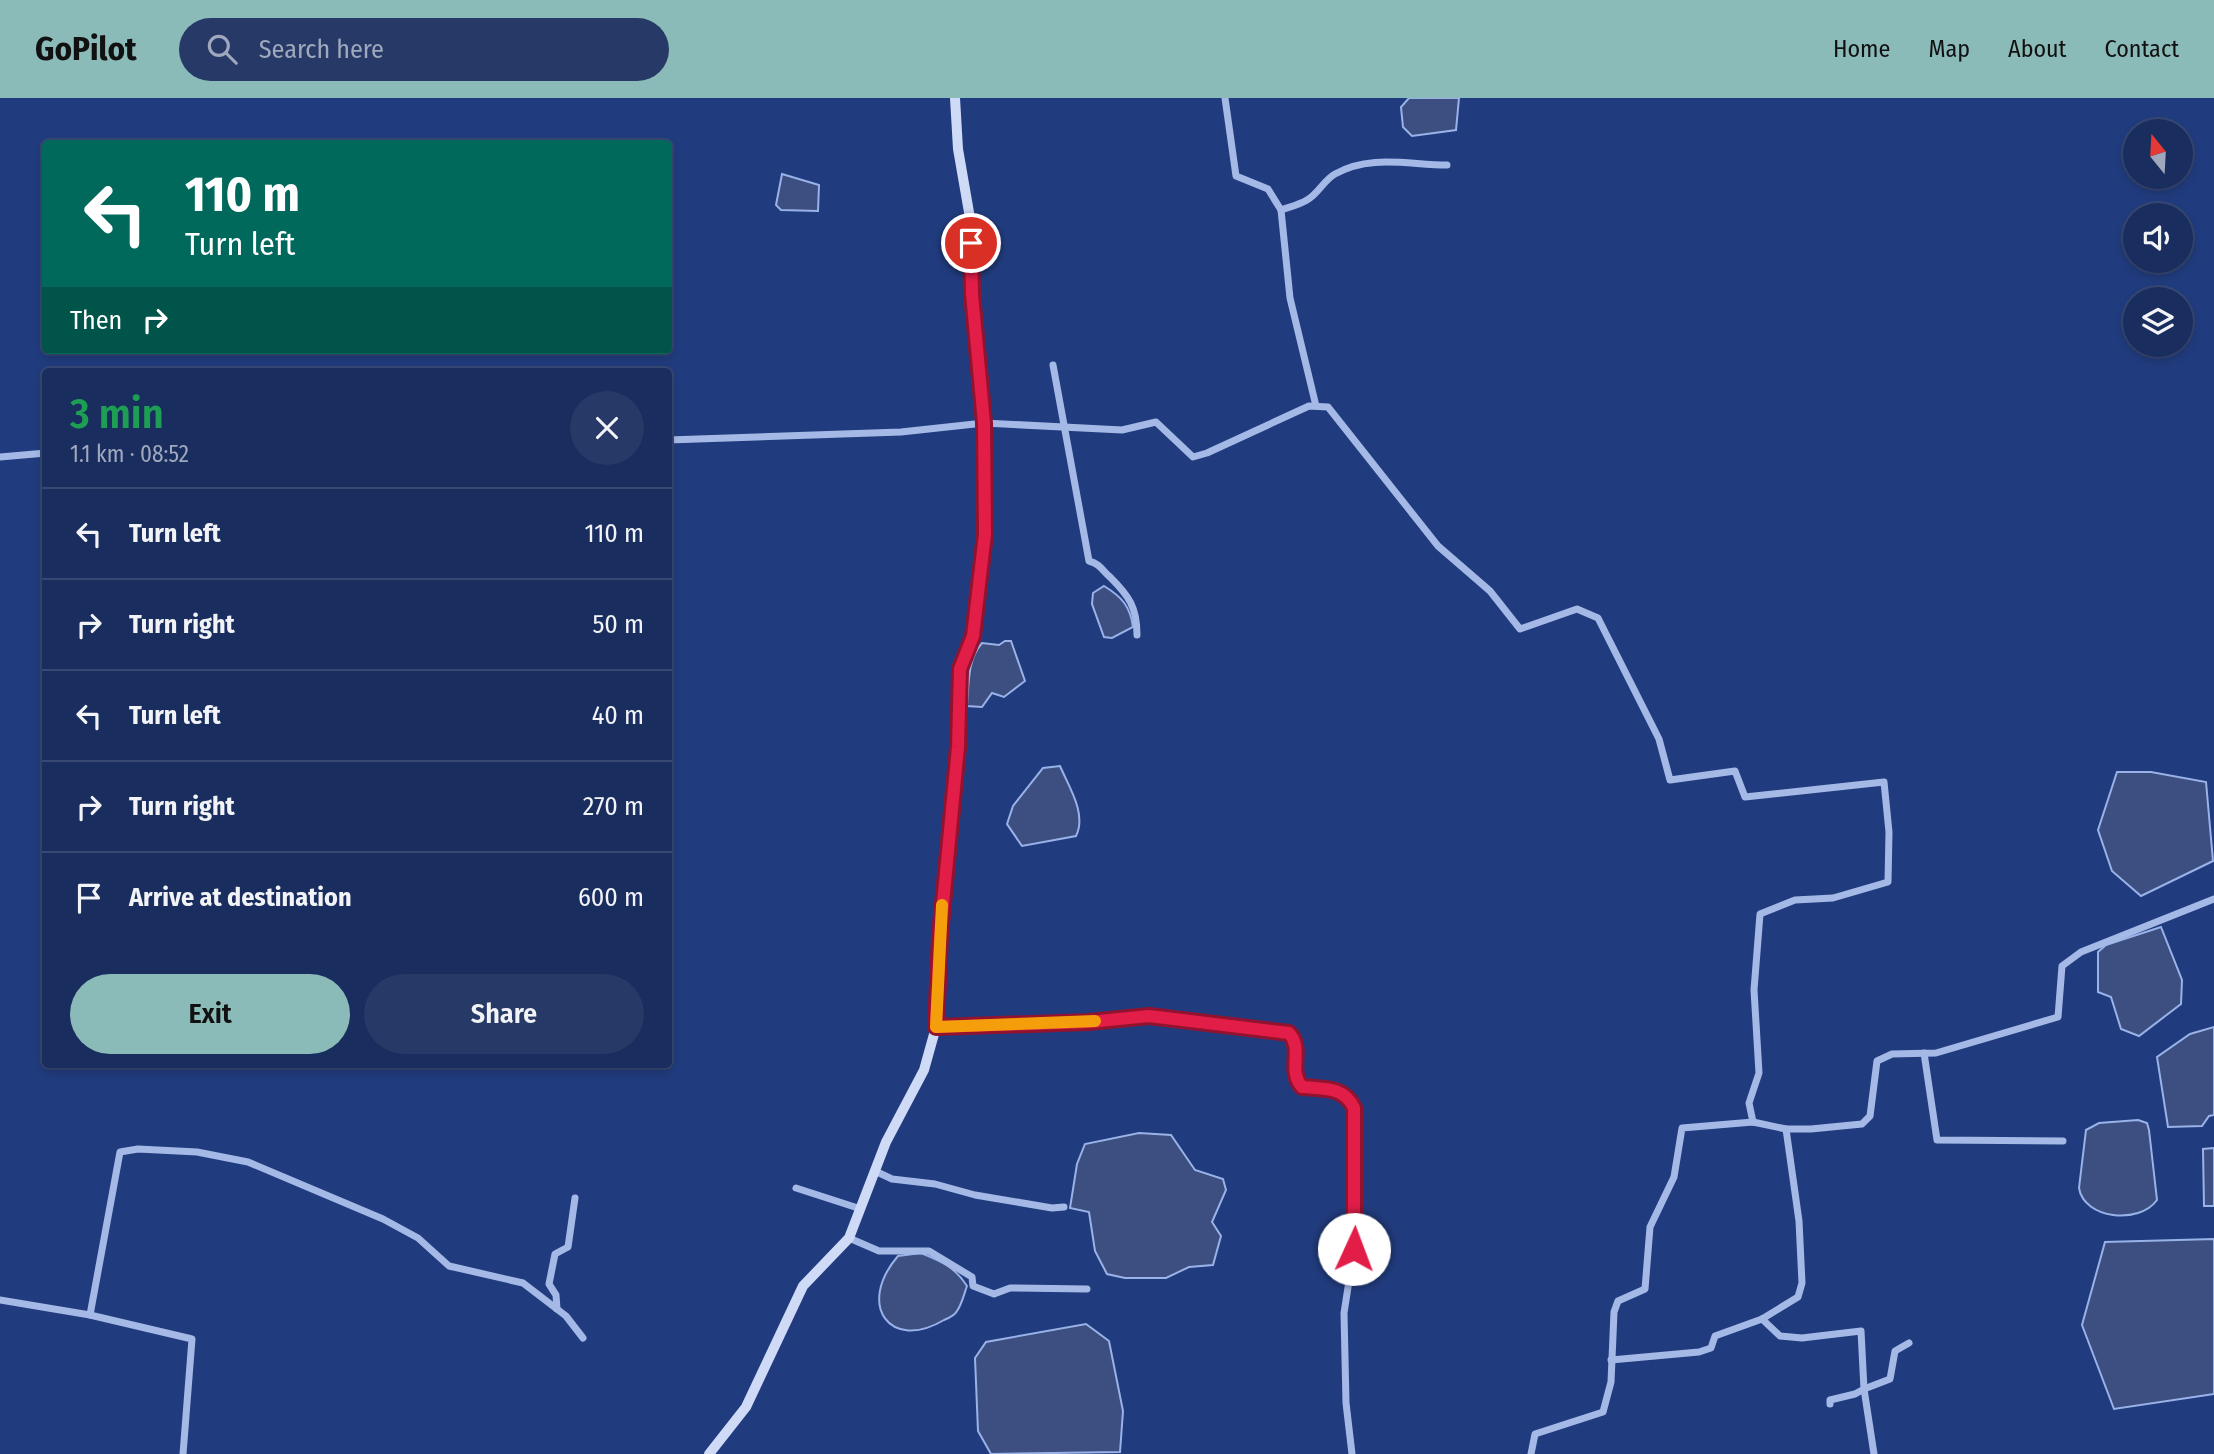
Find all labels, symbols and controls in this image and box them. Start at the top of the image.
search box [179,18,669,81]
text: GoPilot [35,29,137,69]
icon: search [203,30,241,68]
text: Search here [259,34,384,65]
text: Home [1833,35,1890,63]
text: Map [1928,35,1970,63]
text: About [2008,35,2066,63]
text: Contact [2104,35,2179,63]
north arrow [2123,119,2193,189]
map controls [2123,119,2193,357]
text: 110 m [185,165,300,224]
icon: left [70,168,161,259]
button: sound [2123,203,2193,273]
pin [941,213,1001,273]
icon: arrive [952,224,990,262]
text: Turn left [185,225,295,263]
button: layers [2123,287,2193,357]
icon: right [136,301,174,339]
text: Then [70,305,122,336]
text: 3 min [70,389,164,439]
button: close [570,391,644,465]
text: 1.1 km · 08:52 [70,440,189,468]
icon: left [70,515,108,553]
text: Turn left [129,518,221,549]
text: 110 m [584,518,644,549]
icon: right [70,606,108,644]
text: Turn right [129,609,235,640]
text: 50 m [592,609,644,640]
icon: left [70,697,108,735]
text: Turn left [129,700,221,731]
text: 40 m [592,700,644,731]
icon: right [70,788,108,826]
text: Turn right [129,791,235,822]
text: 270 m [583,791,644,822]
icon: arrive [70,879,108,917]
text: Arrive at destination [129,882,352,913]
text: 600 m [578,882,644,913]
button: Exit [70,974,350,1054]
button: Share [364,974,644,1054]
position arrow [1317,1212,1391,1286]

